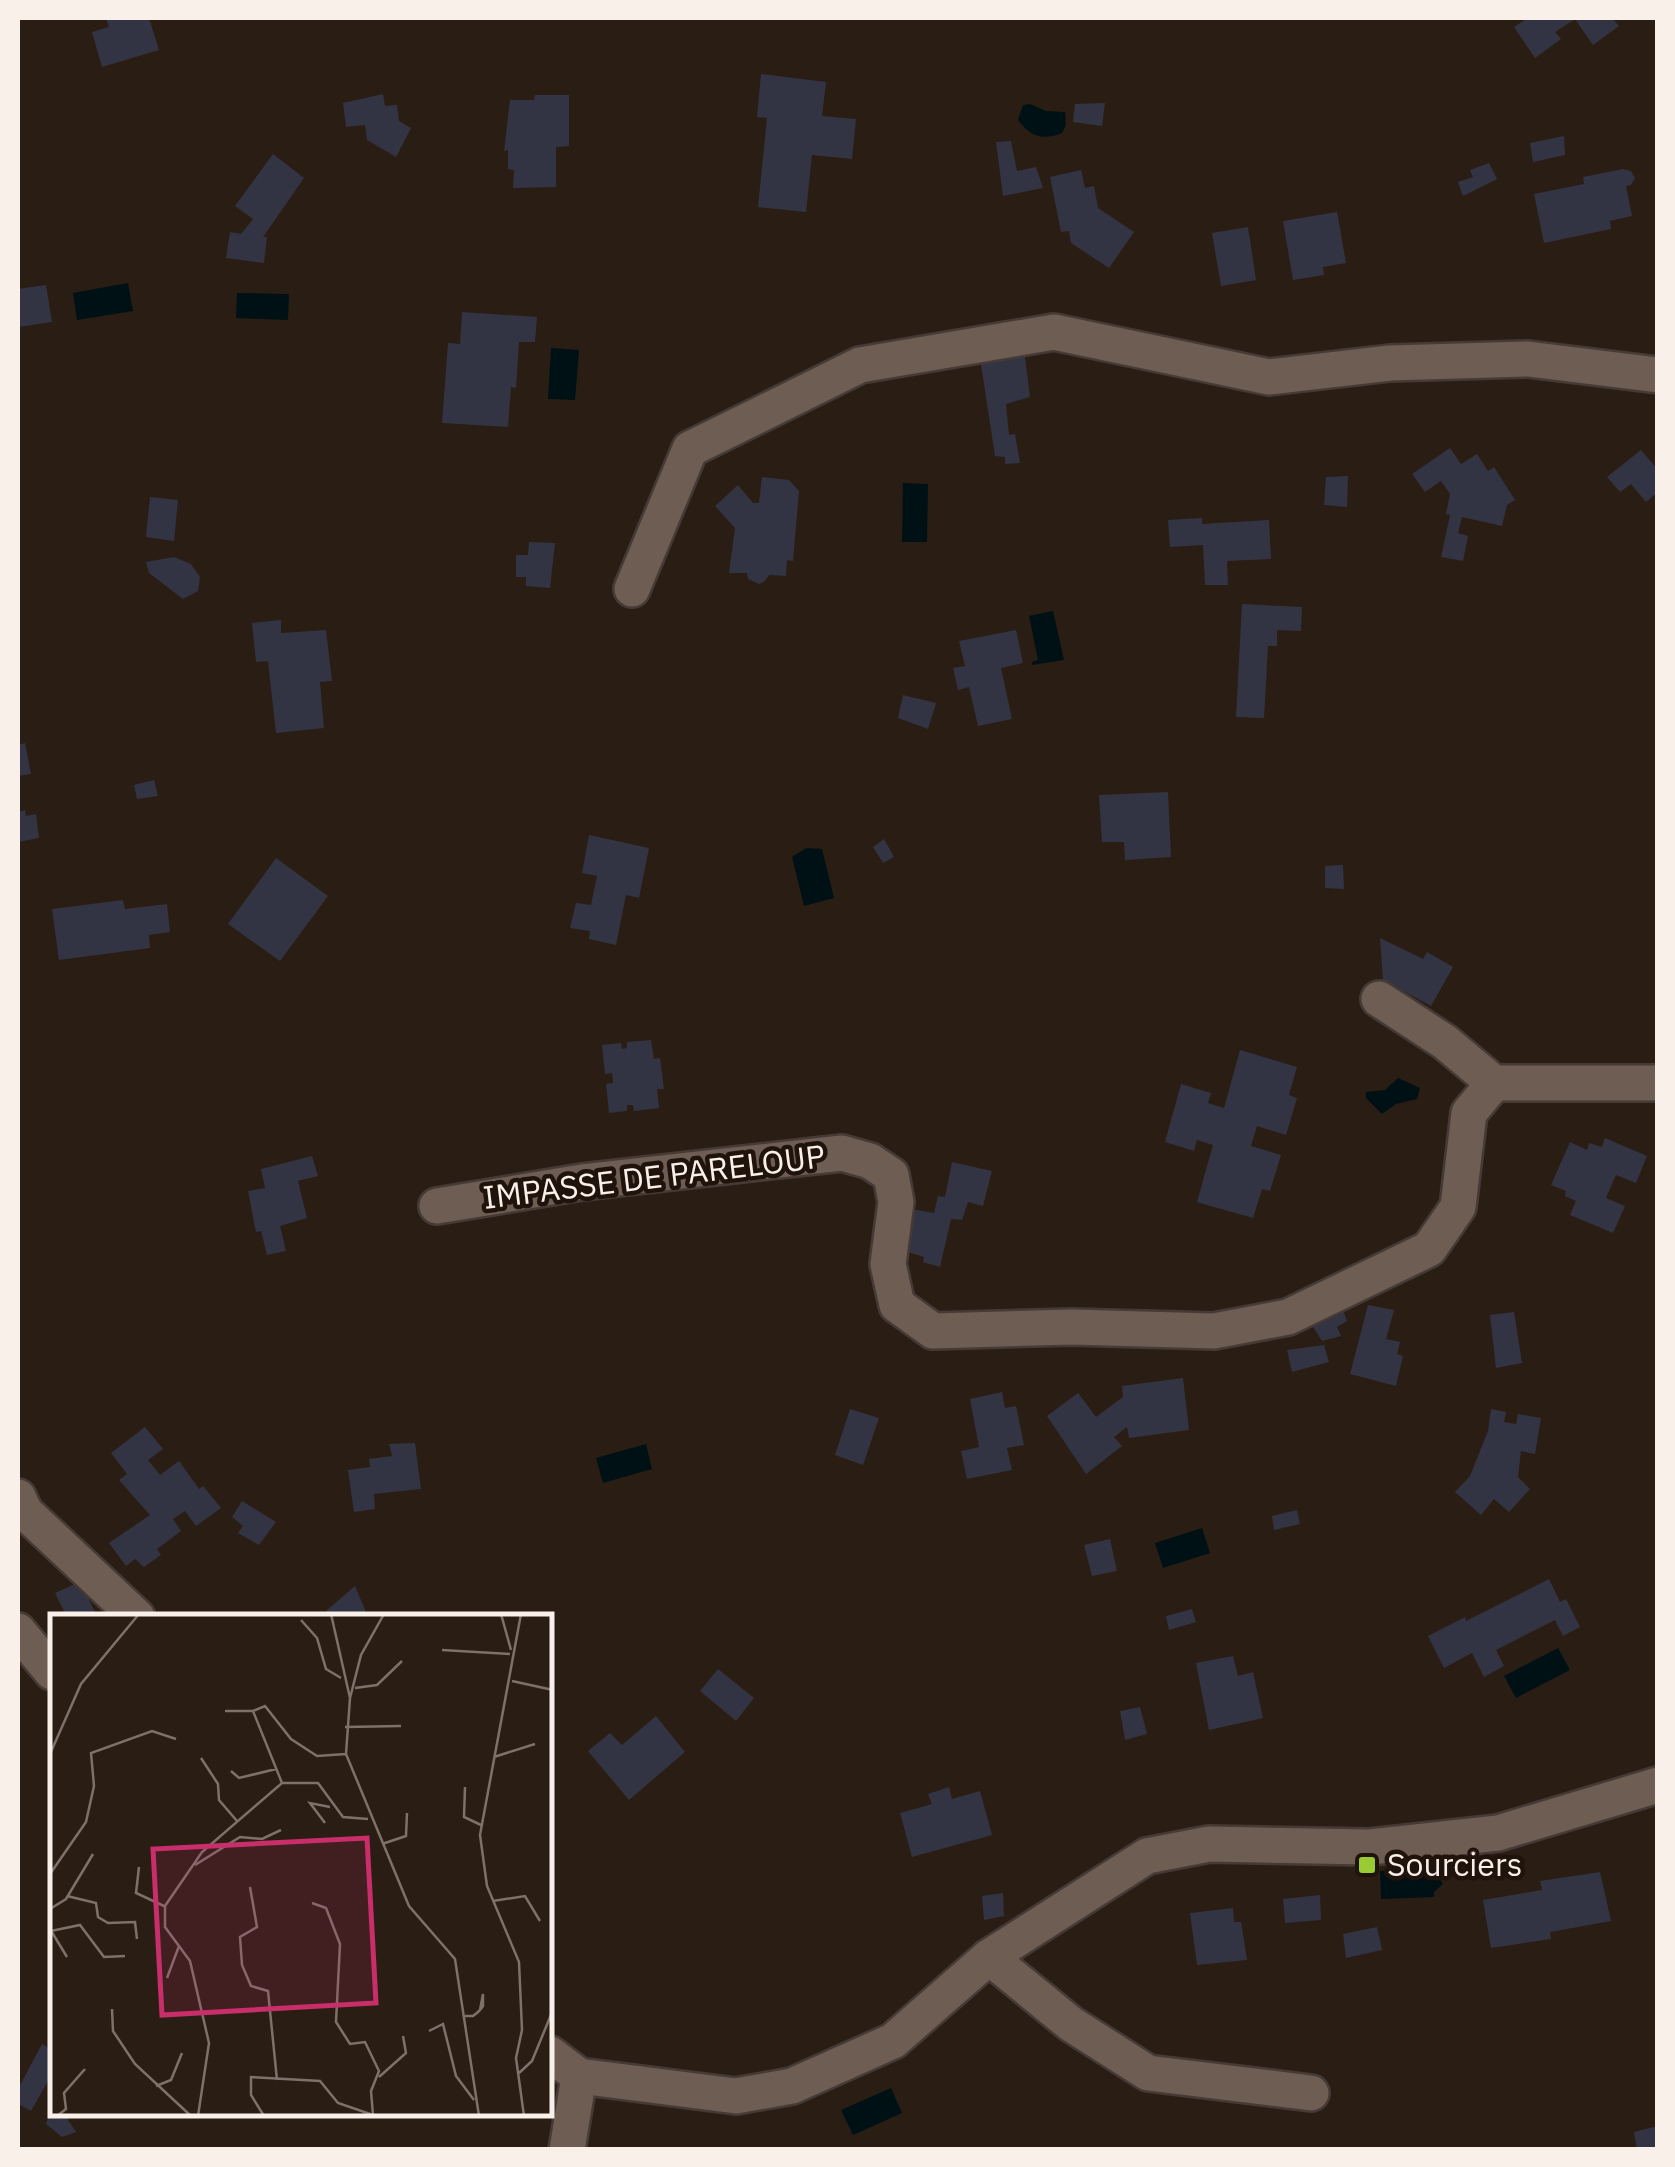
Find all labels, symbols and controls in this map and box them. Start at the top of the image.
street label: IMPASSE DE PARELOUP [480,1134,827,1218]
inset map [50,1614,552,2117]
place label: Sourciers [1387,1843,1522,1885]
marker: Sourciers [1356,1854,1378,1876]

